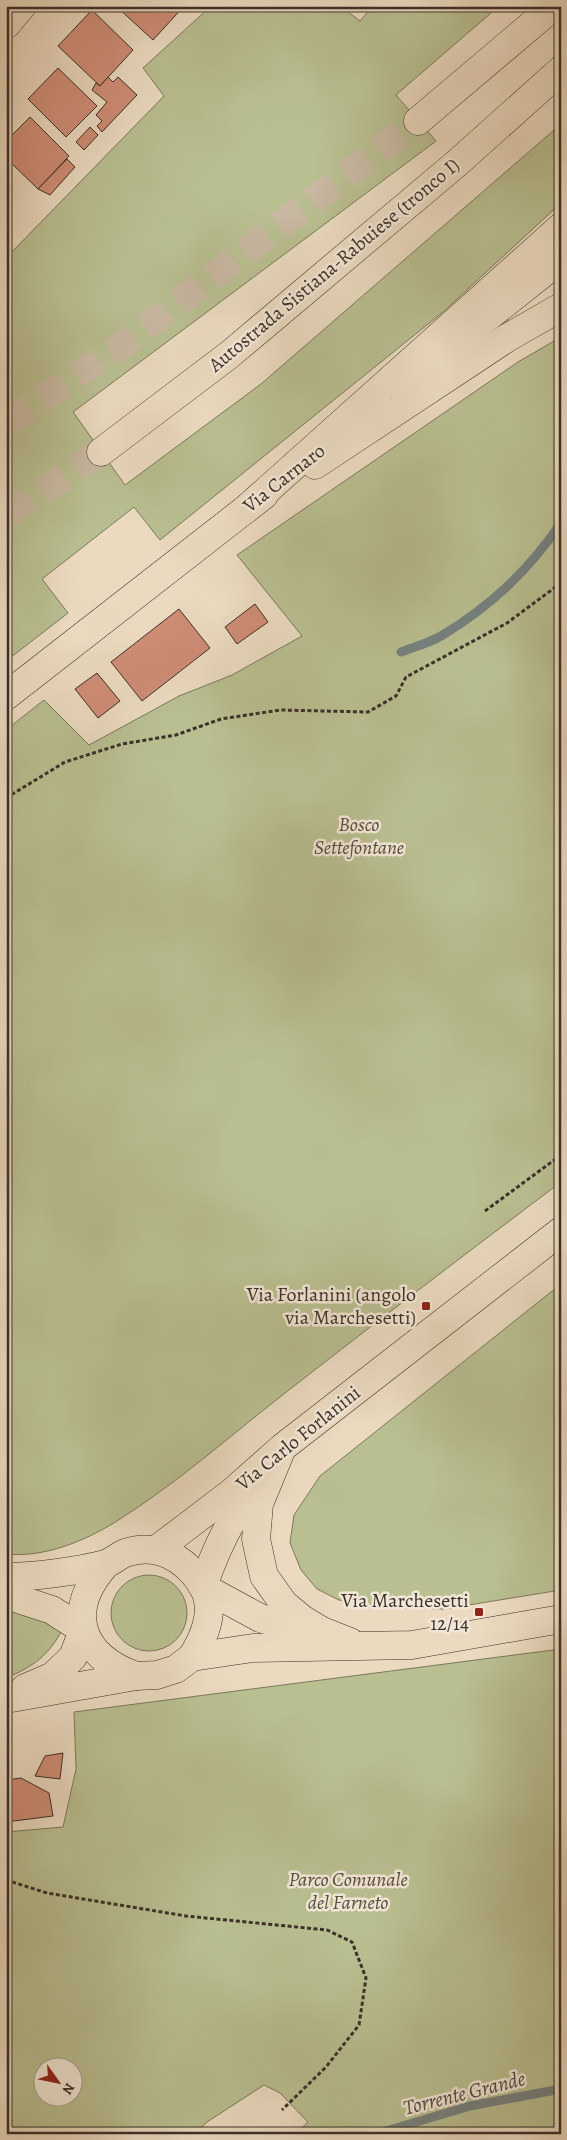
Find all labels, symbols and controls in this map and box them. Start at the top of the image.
street label: Autostrada Sistiana-Rabuiese (tronco I) [202,152,465,379]
street label: Via Carnaro [236,437,331,519]
park label: Bosco Settefontane [314,811,404,861]
place label: Via Forlanini (angolo via Marchesetti) [246,1281,416,1331]
marker: Via Forlanini (angolo via Marchesetti) [420,1300,432,1312]
street label: Via Carlo Forlanini [229,1379,366,1497]
place label: Via Marchesetti 12/14 [340,1587,469,1637]
marker: Via Marchesetti 12/14 [473,1606,485,1618]
park label: Parco Comunale del Farneto [288,1866,408,1916]
north arrow [32,2058,82,2108]
water label: Torrente Grande [400,2064,528,2122]
text: N [58,2079,79,2098]

